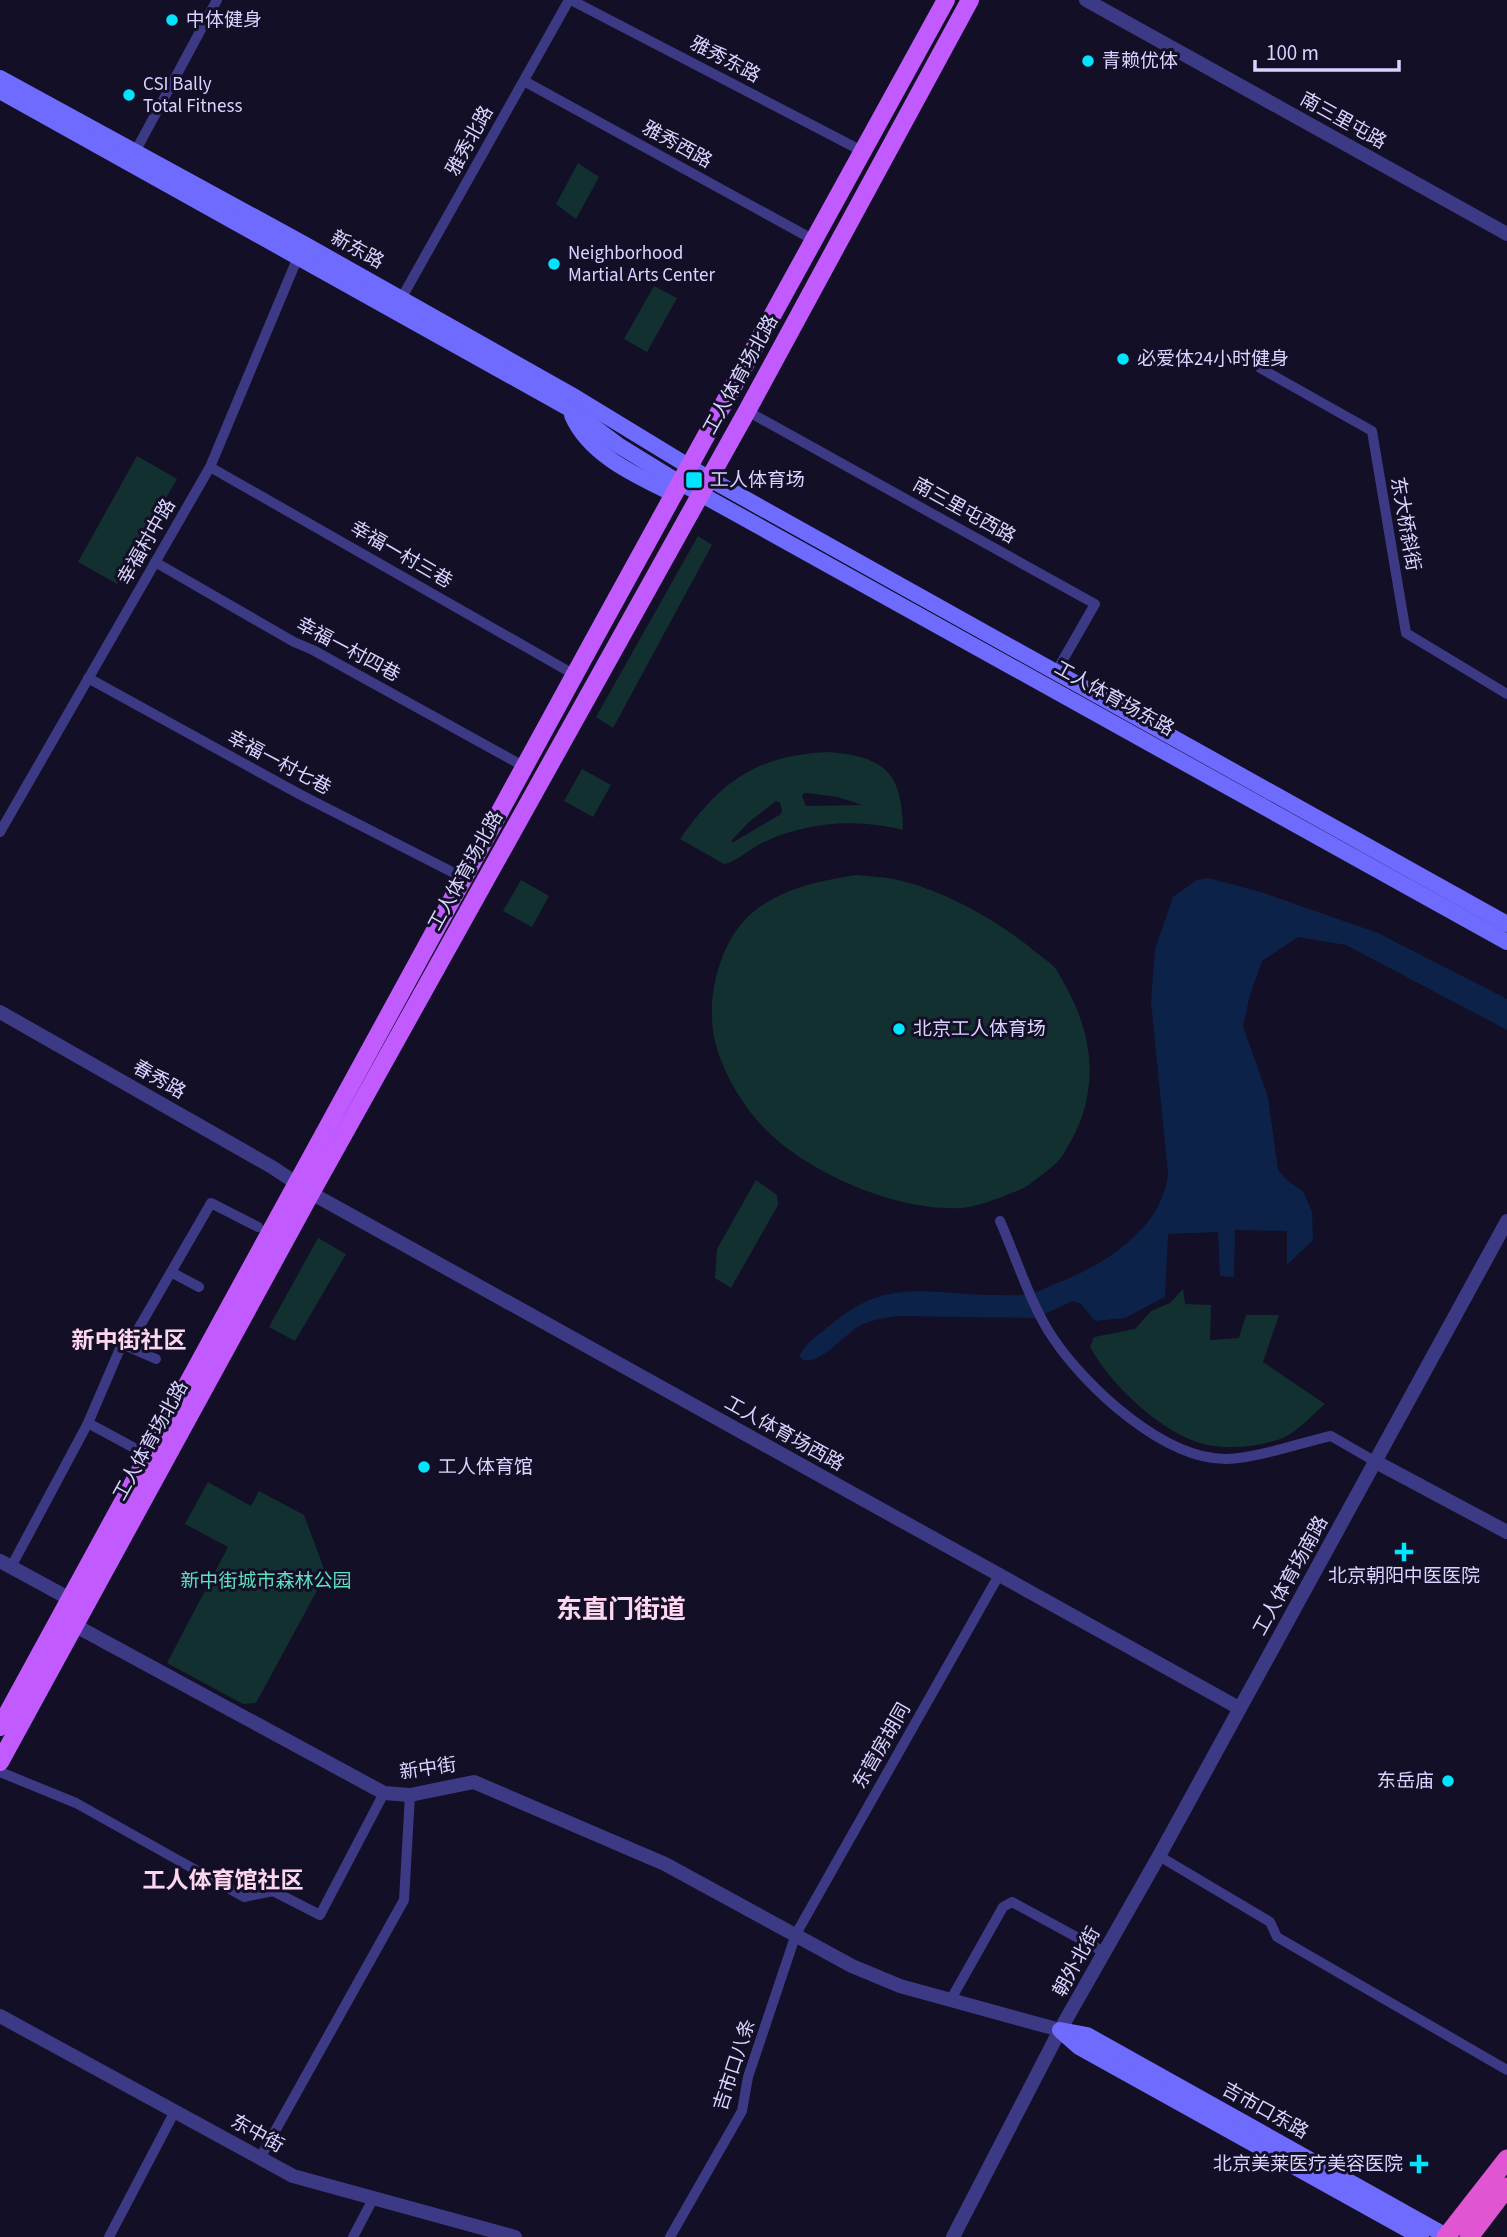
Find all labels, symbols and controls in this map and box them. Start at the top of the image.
place label: 中体健身 [186,7,262,34]
marker: 中体健身 [164,12,180,28]
scale bar [1255,28,1398,72]
street label: 雅秀东路 [685,30,765,90]
text: 100 m [1266,38,1319,68]
place label: 青赖优体 [1102,48,1178,75]
marker: 青赖优体 [1080,53,1096,69]
place label: CSI Bally Total Fitness [143,71,242,120]
street label: 南三里屯路 [1295,86,1391,156]
marker: CSI Bally Total Fitness [121,87,137,103]
street label: 雅秀北路 [440,101,500,181]
street label: 雅秀西路 [637,115,717,175]
street label: 新东路 [326,224,388,276]
place label: Neighborhood Martial Arts Center [568,240,715,289]
marker: Neighborhood Martial Arts Center [546,256,562,272]
street label: 工人体育场北路 [697,310,785,440]
place label: 必爱体24小时健身 [1137,346,1289,373]
marker: 必爱体24小时健身 [1115,351,1131,367]
place label: 工人体育场 [710,467,805,494]
marker: 工人体育场 [684,470,704,490]
street label: 南三里屯西路 [908,472,1020,550]
street label: 东大桥斜街 [1383,475,1427,573]
street label: 幸福村中路 [112,494,182,590]
street label: 幸福一村三巷 [345,515,457,595]
street label: 幸福一村四巷 [291,611,405,689]
street label: 工人体育场东路 [1049,655,1179,743]
street label: 幸福一村七巷 [222,724,336,802]
street label: 工人体育场北路 [422,806,510,936]
place label: 北京工人体育场 [913,1016,1046,1043]
marker: 北京工人体育场 [891,1021,907,1037]
street label: 春秀路 [128,1054,190,1106]
district label: 新中街社区 [72,1324,187,1357]
street label: 工人体育场北路 [107,1376,195,1506]
street label: 工人体育场西路 [719,1390,849,1478]
place label: 工人体育馆 [438,1454,533,1481]
marker: 工人体育馆 [416,1459,432,1475]
street label: 工人体育场南路 [1247,1511,1335,1641]
marker: 北京朝阳中医医院 [1394,1542,1414,1562]
place label: 北京朝阳中医医院 [1328,1563,1480,1590]
park label: 新中街城市森林公园 [180,1568,352,1595]
district label: 东直门街道 [556,1591,686,1628]
street label: 东营房胡同 [847,1698,917,1794]
street label: 新中街 [398,1752,458,1786]
place label: 东岳庙 [1377,1768,1434,1795]
marker: 东岳庙 [1440,1773,1456,1789]
district label: 工人体育馆社区 [143,1864,304,1897]
street label: 朝外北街 [1047,1922,1107,2002]
street label: 吉市口八条 [707,2016,763,2114]
street label: 吉市口东路 [1217,2076,1313,2146]
street label: 东中街 [226,2108,288,2160]
place label: 北京美莱医疗美容医院 [1213,2151,1403,2178]
marker: 北京美莱医疗美容医院 [1409,2154,1429,2174]

